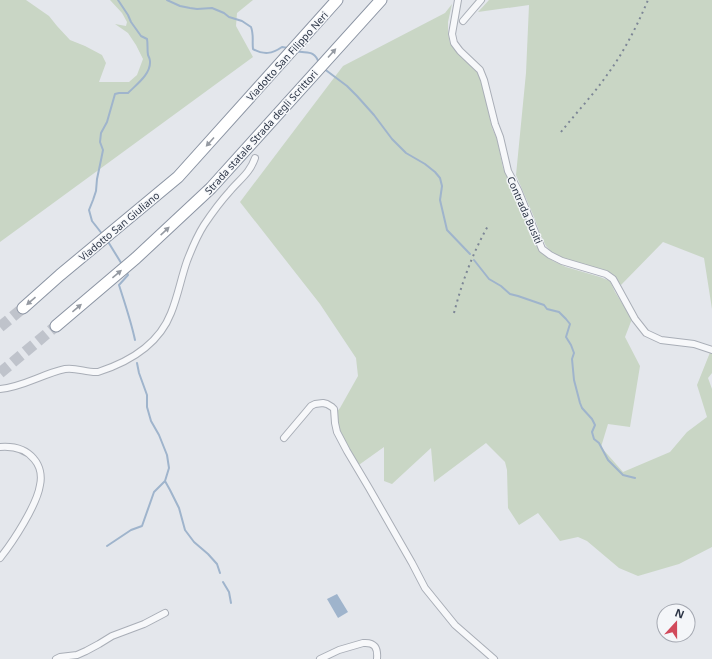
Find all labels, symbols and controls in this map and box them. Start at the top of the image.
street label: Viadotto San Filippo Neri [243,8,331,104]
one-way arrow [328,48,337,58]
street label: Strada statale Strada degli Scrittori [201,67,321,197]
one-way arrow [206,137,215,146]
street label: Contrada Busiti [504,174,546,246]
street label: Viadotto San Giuliano [76,188,162,264]
one-way arrow [160,227,170,236]
one-way arrow [112,270,123,279]
one-way arrow [26,296,37,305]
one-way arrow [72,303,83,312]
north arrow [656,603,696,643]
text: N [673,605,687,622]

